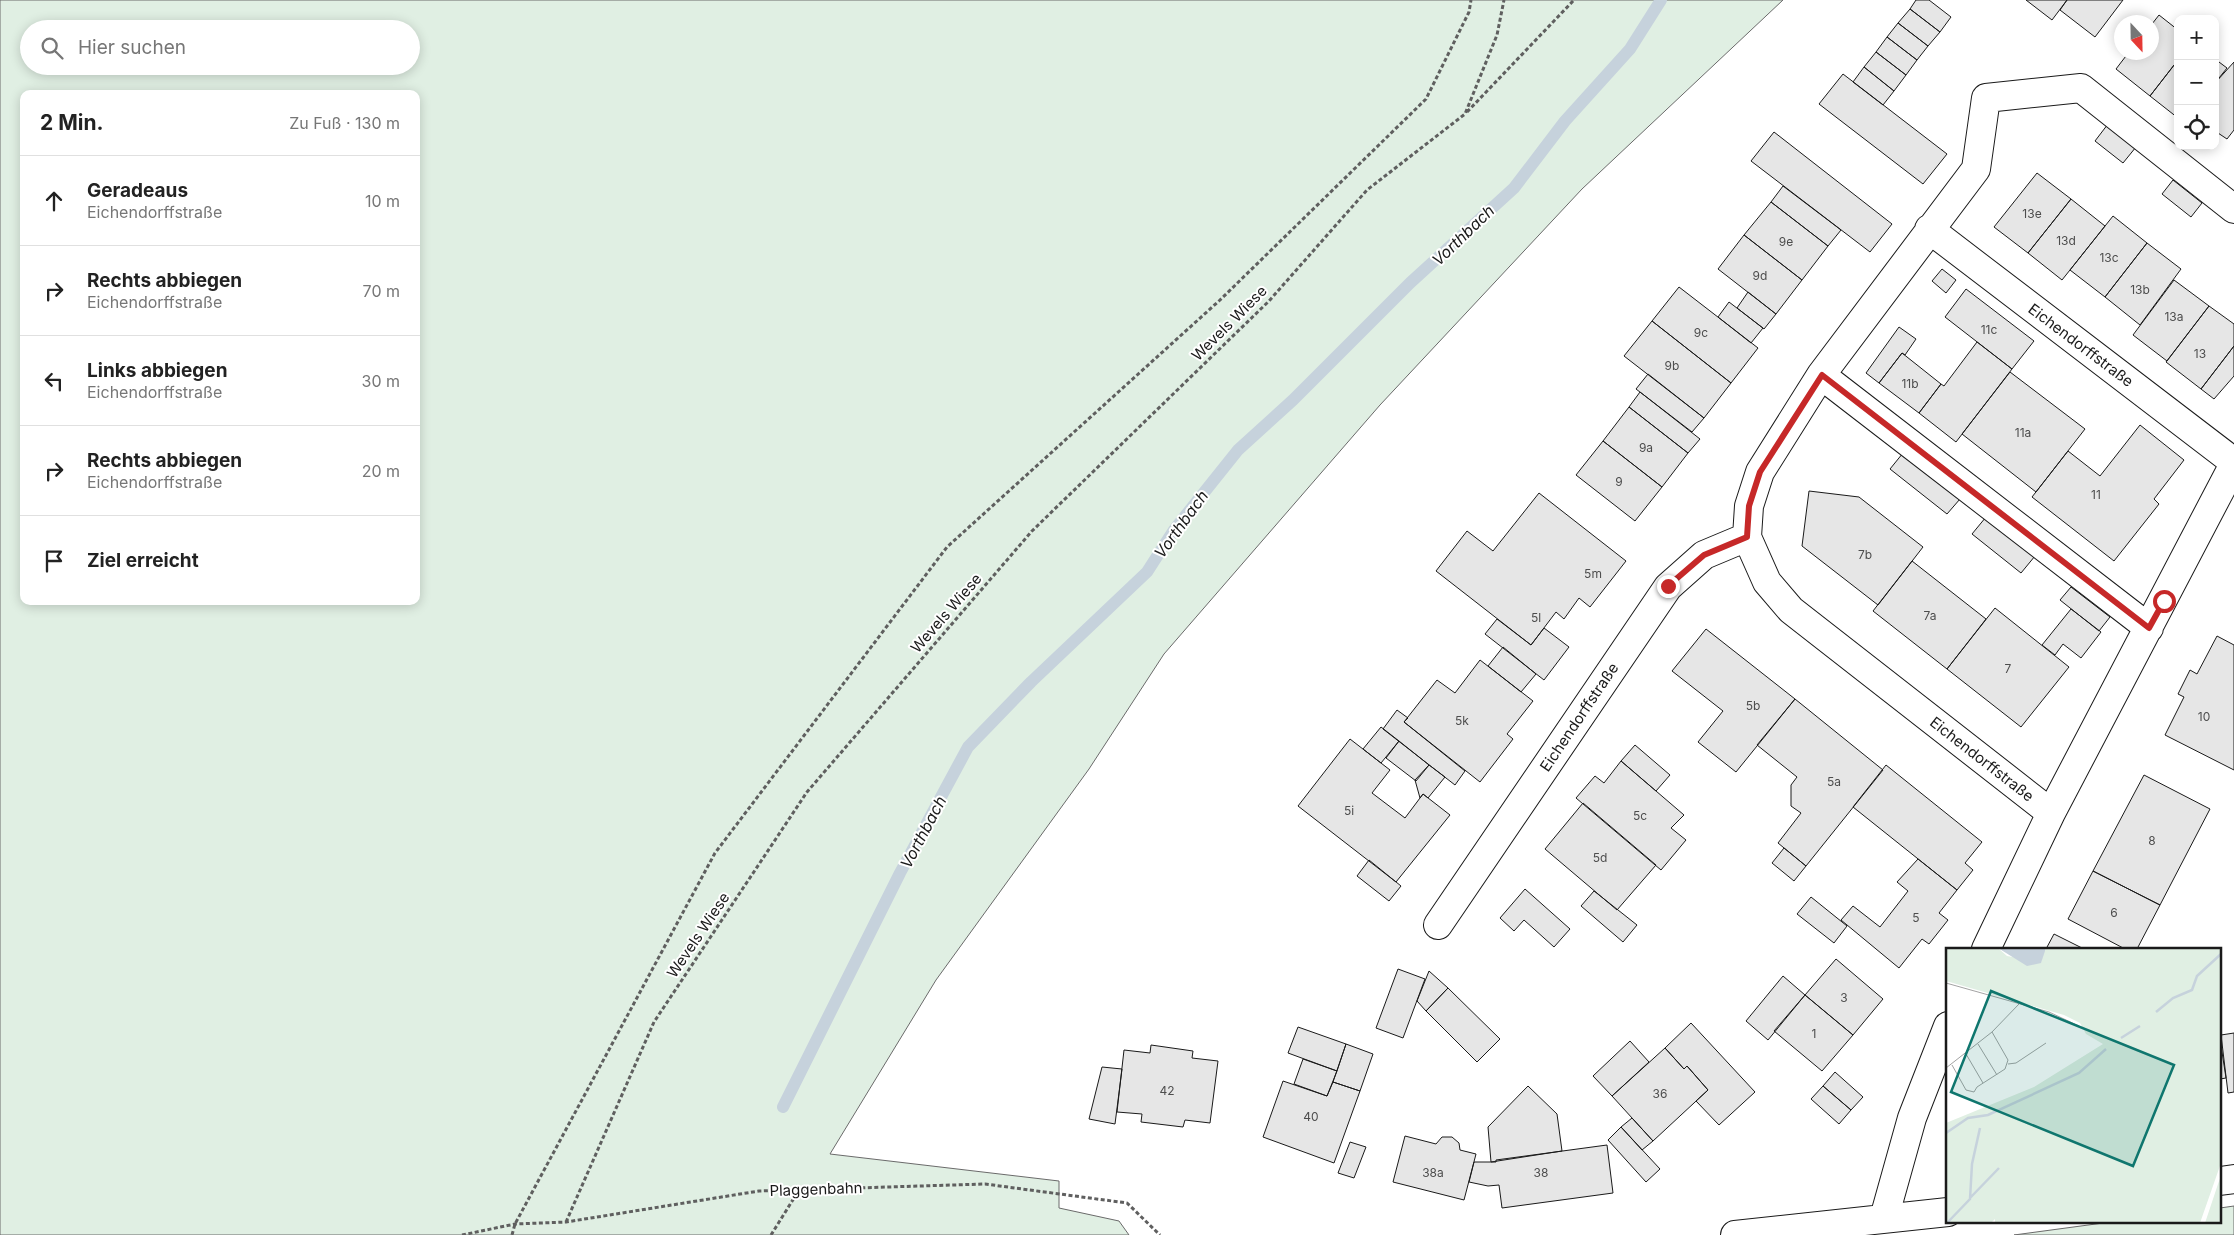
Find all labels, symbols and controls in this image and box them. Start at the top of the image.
north arrow [2114,15,2159,60]
map controls [2174,15,2219,150]
button: + [2174,15,2219,60]
search box [20,20,420,75]
icon: search [38,34,66,62]
text: Hier suchen [78,36,186,59]
button: − [2174,60,2219,105]
button: locate [2174,105,2219,150]
text: 2 Min. [40,110,104,135]
text: Zu Fuß · 130 m [289,113,400,133]
text: Geradeaus [87,179,188,202]
icon: ahead [40,187,68,215]
text: 10 m [365,191,400,211]
water label: Vorthbach [1428,200,1498,270]
text: Eichendorffstraße [87,202,222,222]
house number: 13e [2022,206,2042,221]
house number: 13d [2056,233,2076,248]
house number: 9e [1779,234,1793,249]
house number: 13c [2099,250,2119,265]
house number: 9d [1753,268,1767,283]
text: Rechts abbiegen [87,269,242,292]
icon: right [40,277,68,305]
text: 70 m [363,281,400,301]
street label: Wevels Wiese [1187,281,1271,365]
house number: 13b [2130,282,2150,297]
text: Eichendorffstraße [87,292,222,312]
street label: Eichendorffstraße [2025,299,2137,391]
house number: 13a [2164,309,2184,324]
house number: 11c [1981,322,1997,337]
house number: 9c [1694,325,1708,340]
house number: 13 [2194,346,2206,361]
house number: 9b [1665,358,1679,373]
text: Links abbiegen [87,359,228,382]
icon: left [40,367,68,395]
text: 30 m [362,371,400,391]
house number: 11b [1901,376,1919,391]
text: Eichendorffstraße [87,382,222,402]
house number: 11a [2015,425,2031,440]
house number: 9a [1639,440,1653,455]
text: Rechts abbiegen [87,449,242,472]
icon: right [40,457,68,485]
text: 20 m [362,461,400,481]
text: Eichendorffstraße [87,472,222,492]
house number: 9 [1615,474,1623,489]
water label: Vorthbach [1150,486,1212,562]
house number: 11 [2091,487,2101,502]
icon: arrive [40,547,68,575]
house number: 7b [1858,547,1872,562]
text: Ziel erreicht [87,549,199,572]
house number: 5m [1584,566,1602,581]
street label: Wevels Wiese [906,569,986,657]
route end [1657,575,1680,598]
route start [2153,590,2176,613]
house number: 7a [1924,608,1936,623]
house number: 5l [1531,610,1541,625]
street label: Eichendorffstraße [1536,659,1622,775]
house number: 7 [2005,661,2012,676]
house number: 5b [1746,698,1760,713]
house number: 10 [2198,709,2210,724]
street label: Eichendorffstraße [1926,712,2038,806]
house number: 5k [1455,713,1469,728]
house number: 5a [1827,774,1841,789]
water label: Vorthbach [896,792,950,872]
house number: 5i [1344,803,1354,818]
house number: 5c [1633,808,1647,823]
house number: 8 [2148,833,2156,848]
house number: 5d [1593,850,1607,865]
street label: Wevels Wiese [662,889,734,981]
house number: 6 [2110,905,2118,920]
house number: 5 [1912,910,1920,925]
inset map [1946,948,2222,1222]
house number: 3 [1840,990,1848,1005]
house number: 1 [1812,1026,1816,1041]
house number: 42 [1159,1083,1175,1098]
house number: 36 [1653,1086,1667,1101]
house number: 40 [1303,1109,1319,1124]
house number: 38a [1422,1165,1444,1180]
house number: 38 [1534,1165,1548,1180]
street label: Plaggenbahn [769,1178,863,1200]

